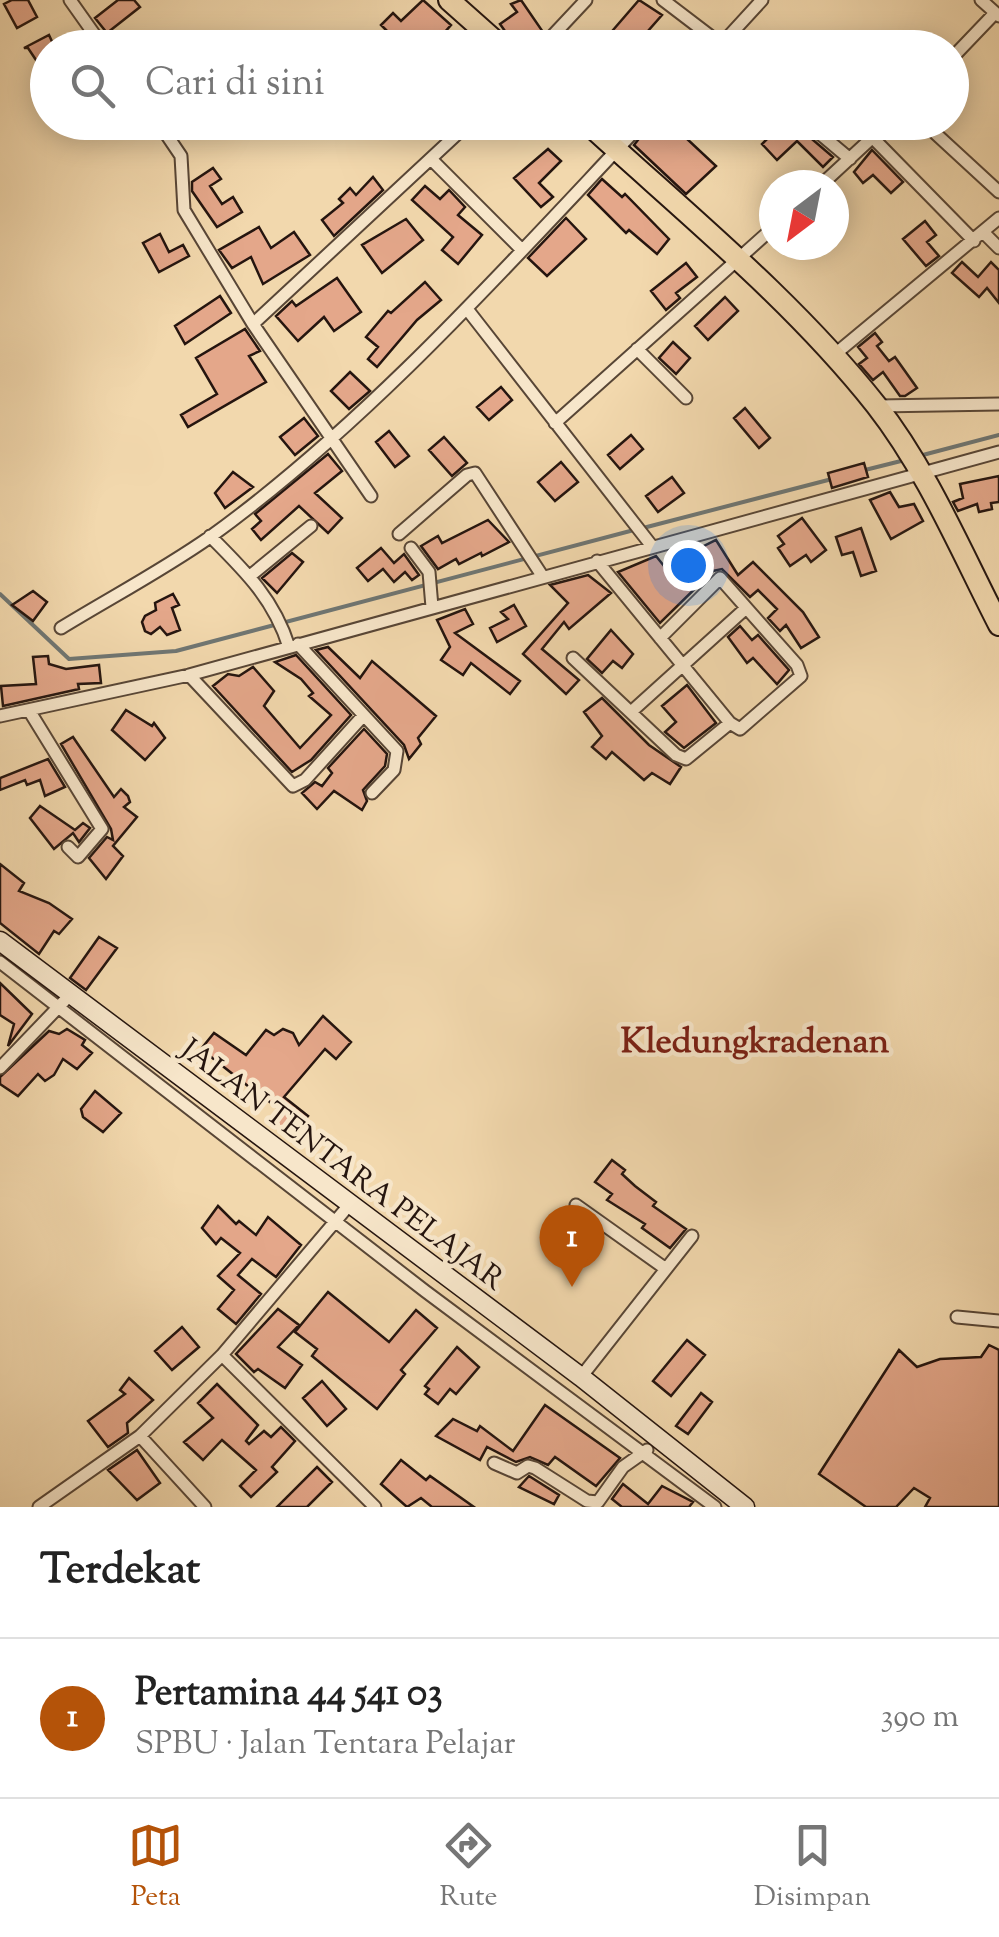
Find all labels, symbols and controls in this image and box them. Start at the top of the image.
search box [30,30,969,140]
icon: search [65,58,120,113]
text: Cari di sini [145,58,325,112]
north arrow [759,170,849,260]
your location [663,540,714,591]
district label: Kledungkradenan [621,1018,890,1069]
street label: JALAN TENTARA PELAJAR [169,1029,513,1303]
pin: 1 [540,1204,604,1287]
text: Terdekat [40,1542,200,1602]
text: Pertamina 44 541 03 [135,1668,443,1722]
text: 1 [67,1695,78,1741]
text: 390 m [881,1695,959,1741]
text: SPBU · Jalan Tentara Pelajar [135,1722,515,1768]
tab: Peta [128,1818,183,1918]
tab: Rute [439,1818,498,1918]
tab: Disimpan [754,1818,871,1918]

